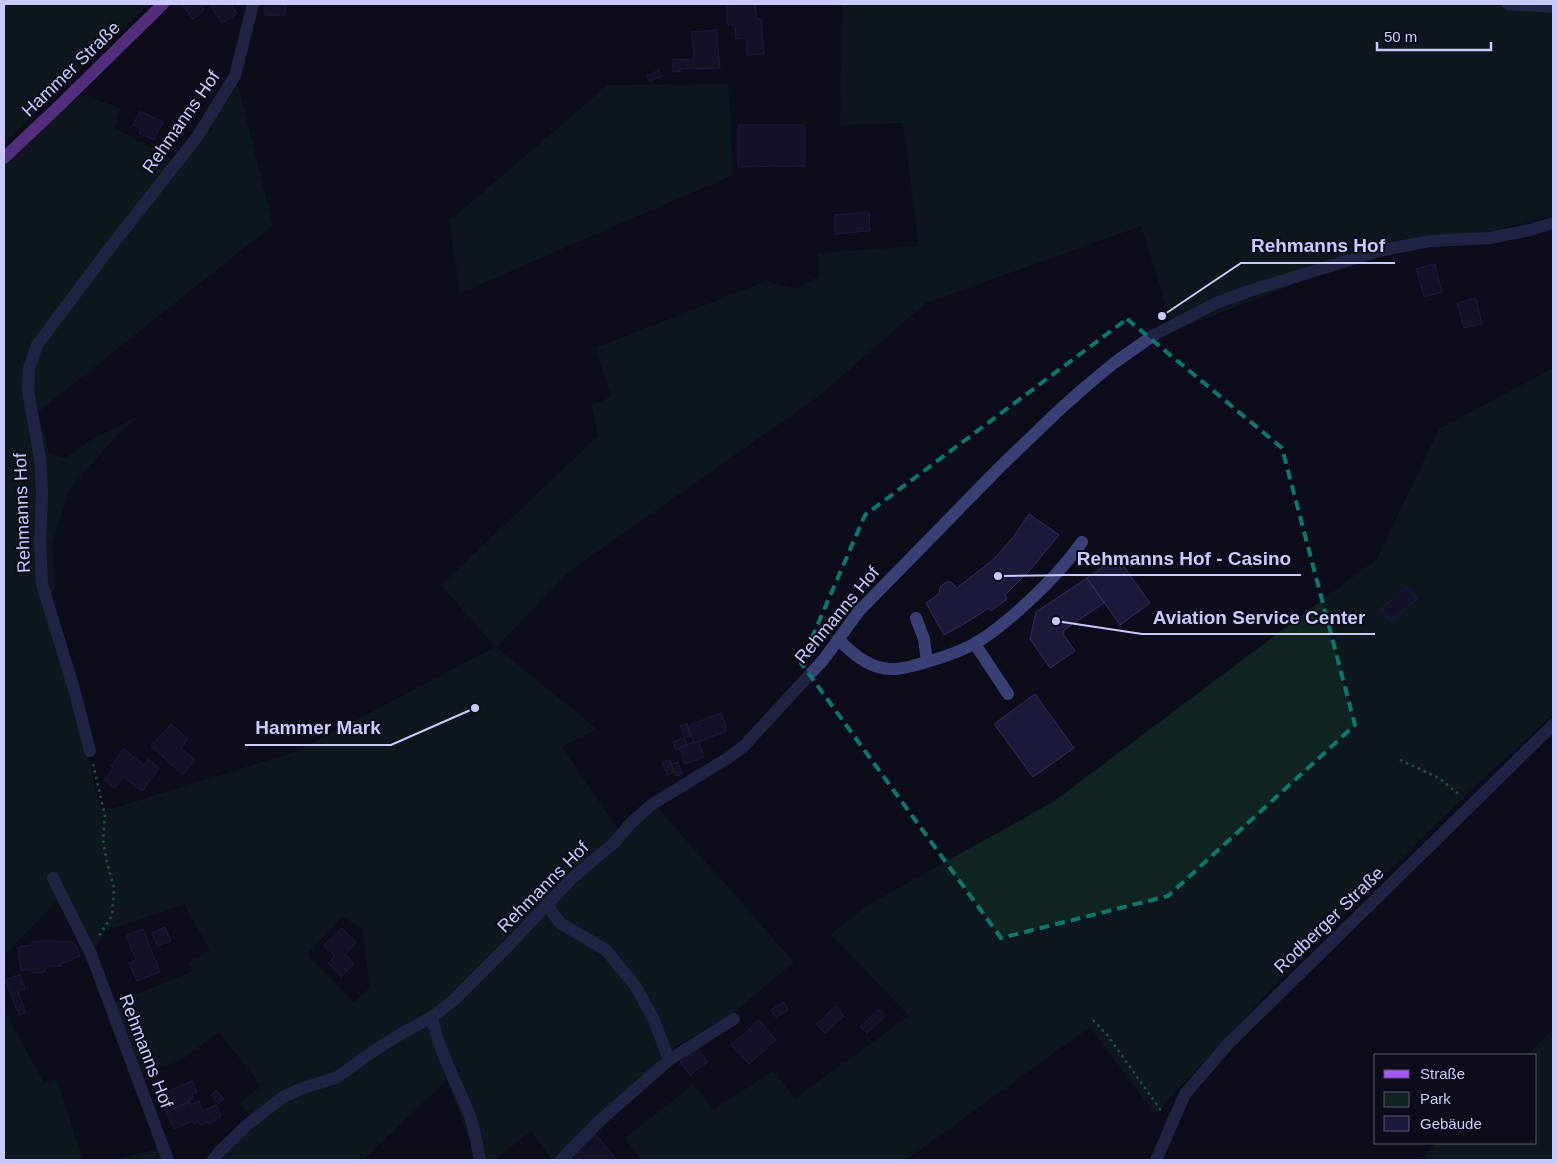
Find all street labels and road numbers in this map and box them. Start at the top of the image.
street label: Hammer Straße [18,17,124,121]
street label: Rehmanns Hof [138,66,224,177]
street label: Rehmanns Hof [10,452,34,573]
street label: Rehmanns Hof [791,562,884,667]
street label: Rehmanns Hof [493,837,593,937]
street label: Rodberger Straße [1270,863,1388,977]
street label: Rehmanns Hof [115,991,177,1112]

